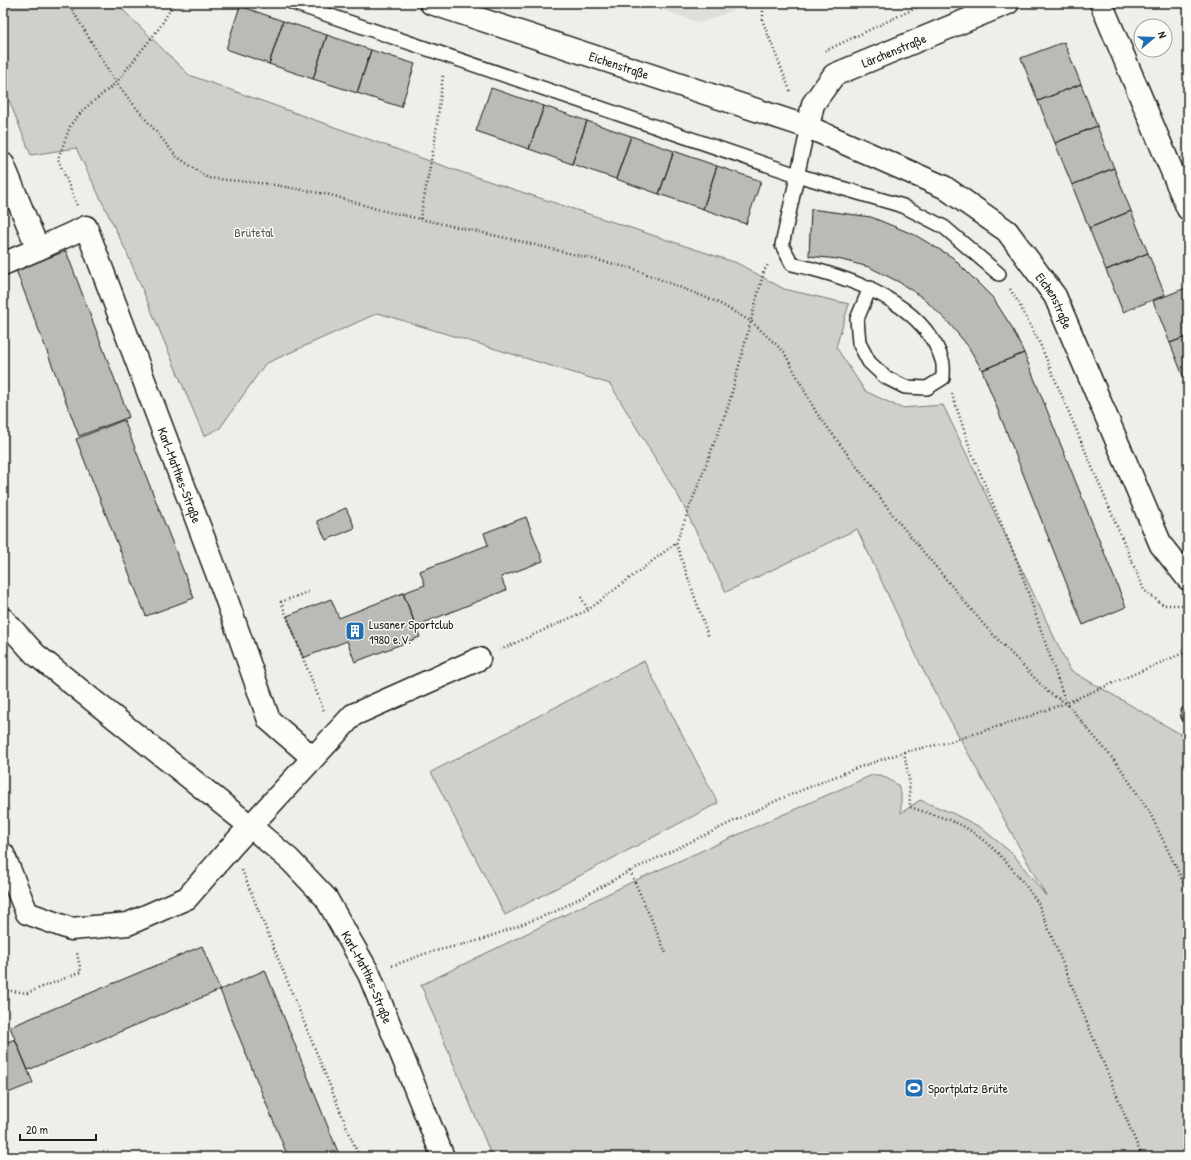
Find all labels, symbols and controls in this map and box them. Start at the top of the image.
north arrow [1133,18,1173,58]
street label: Lärchenstraße [859,29,929,72]
text: N [1155,30,1170,40]
street label: Eichenstraße [587,47,651,83]
park label: Brütetal [234,223,274,241]
street label: Eichenstraße [1032,269,1077,332]
street label: Karl-Matthes-Straße [153,425,206,526]
place label: Lusaner Sportclub 1980 e.V. [369,615,454,648]
building icon: Lusaner Sportclub 1980 e.V. [344,620,366,642]
street label: Karl-Matthes-Straße [337,927,397,1026]
sports icon: Sportplatz Brüte [903,1077,925,1099]
place label: Sportplatz Brüte [928,1079,1008,1097]
scale bar [20,1116,96,1142]
text: 20 m [26,1121,48,1138]

